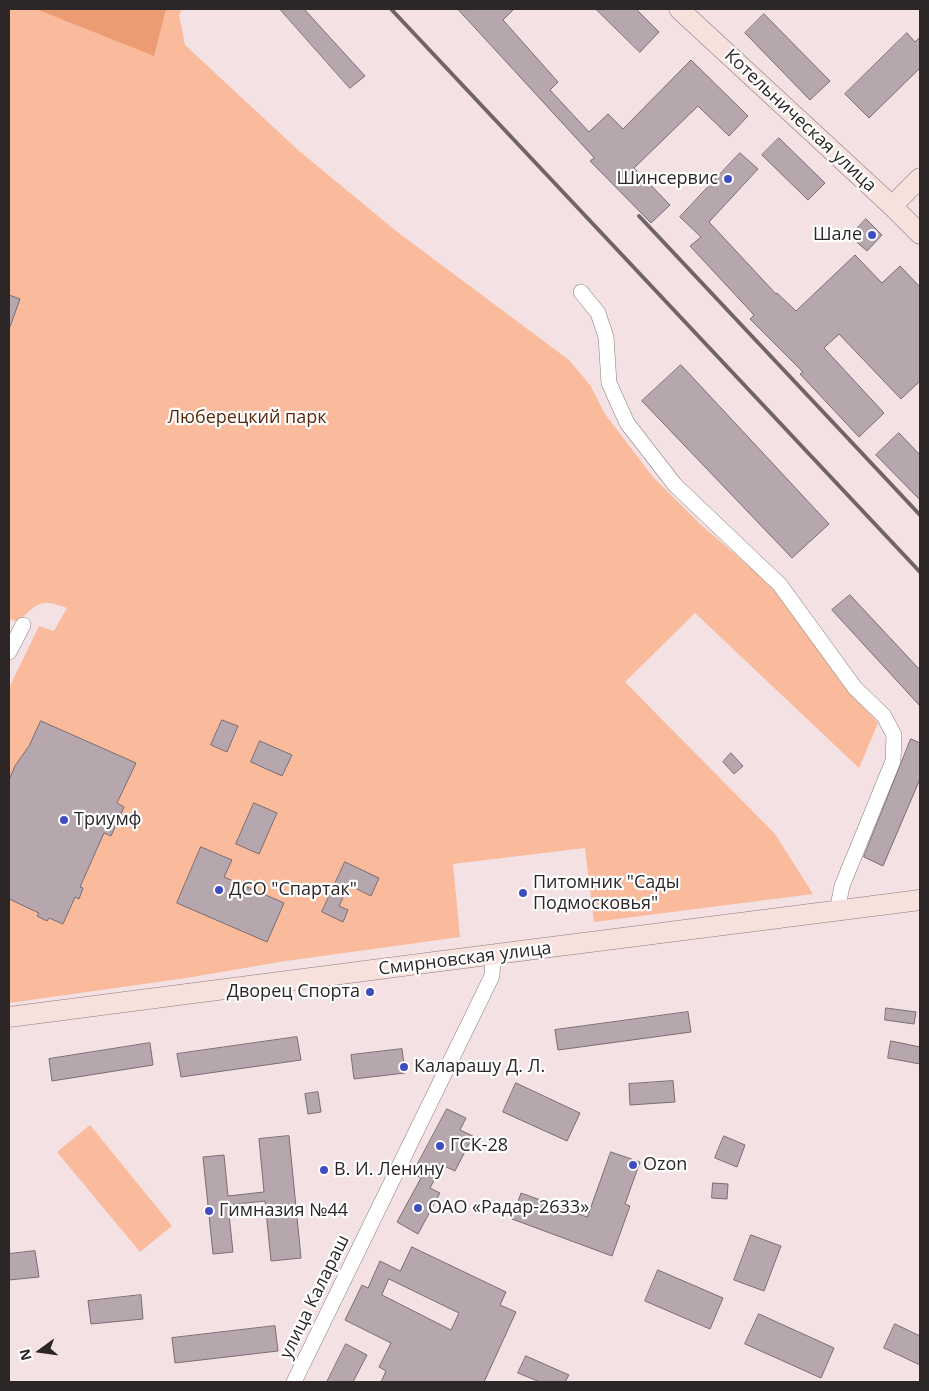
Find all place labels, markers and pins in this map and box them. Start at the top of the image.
place label: Шинсервис [616,168,718,190]
marker: Шинсервис [722,173,734,185]
place label: Шале [813,224,862,246]
marker: Шале [866,229,878,241]
place label: Триумф [74,809,141,831]
marker: Триумф [58,814,70,826]
place label: Питомник "Сады Подмосковья" [533,872,680,914]
place label: ДСО "Спартак" [229,879,357,901]
marker: ДСО "Спартак" [213,884,225,896]
marker: Питомник "Сады Подмосковья" [517,887,529,899]
place label: Дворец Спорта [227,981,360,1003]
marker: Дворец Спорта [364,986,376,998]
place label: Каларашу Д. Л. [414,1056,545,1078]
marker: Каларашу Д. Л. [398,1061,410,1073]
place label: ГСК-28 [450,1135,508,1157]
marker: ГСК-28 [434,1140,446,1152]
place label: Ozon [643,1154,687,1176]
place label: В. И. Ленину [334,1159,444,1181]
marker: Ozon [627,1159,639,1171]
marker: В. И. Ленину [318,1164,330,1176]
place label: ОАО «Радар-2633» [428,1197,589,1219]
place label: Гимназия №44 [219,1200,348,1222]
marker: ОАО «Радар-2633» [412,1202,424,1214]
marker: Гимназия №44 [203,1205,215,1217]

